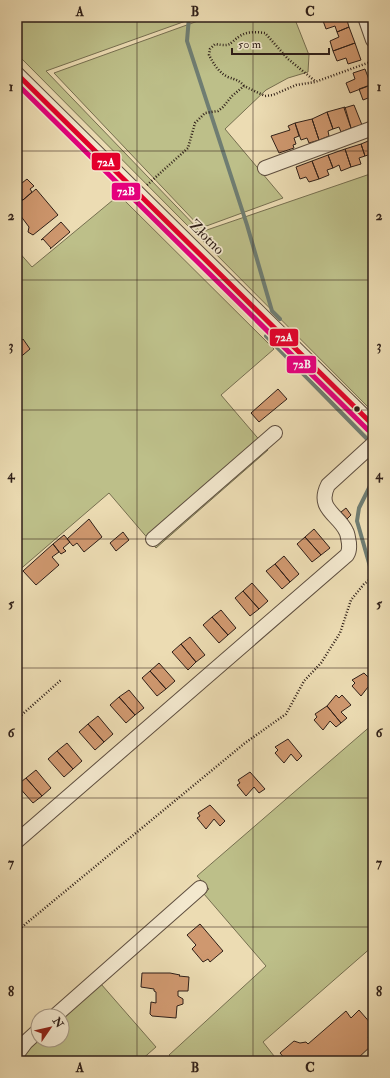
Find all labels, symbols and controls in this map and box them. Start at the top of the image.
text: A [75,4,85,20]
text: B [191,4,199,20]
text: C [305,4,315,20]
scale bar [232,30,329,56]
text: 50 m [238,37,262,52]
text: 1 [9,79,14,95]
text: 1 [377,79,382,95]
line badge: 72A [91,152,121,171]
text: 72A [97,156,116,169]
line badge: 72B [111,182,141,201]
text: 72B [117,185,135,198]
text: 2 [8,208,15,224]
text: 2 [376,208,383,224]
street label: Złotno [185,216,228,259]
line badge: 72A [269,328,299,347]
text: 72A [275,331,294,344]
text: 3 [9,338,14,354]
text: 3 [377,338,382,354]
line badge: 72B [286,355,317,374]
text: 72B [293,358,311,371]
unlabelled marker [352,404,362,414]
text: 4 [6,467,15,483]
text: 4 [374,467,383,483]
text: 5 [8,596,14,612]
text: 5 [376,596,382,612]
text: 6 [8,725,16,741]
text: 6 [376,725,384,741]
text: 7 [8,855,15,871]
text: 7 [376,855,383,871]
text: 8 [8,984,14,1000]
text: 8 [376,984,382,1000]
north arrow [30,1008,70,1048]
text: N [49,1014,67,1031]
text: A [75,1060,85,1076]
text: B [191,1060,199,1076]
text: C [305,1060,315,1076]

